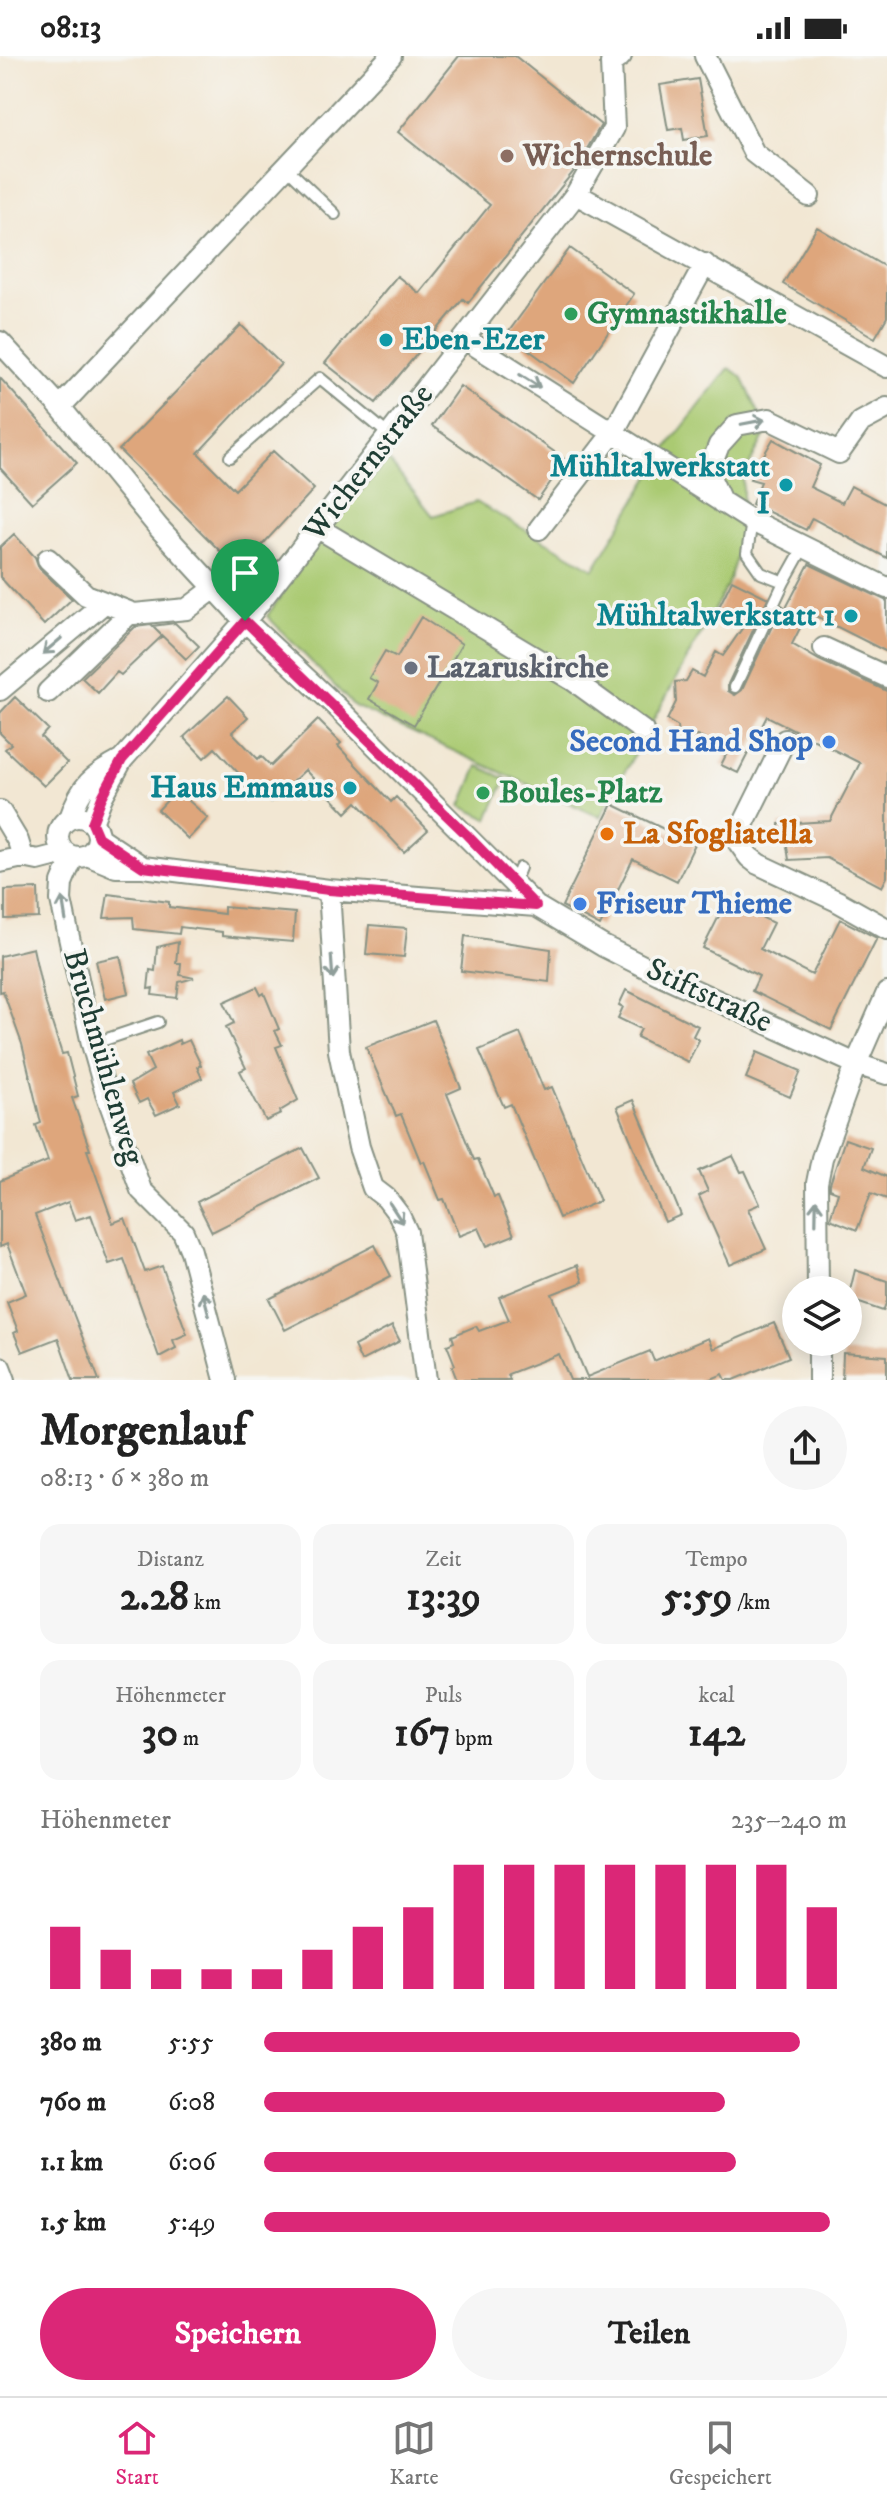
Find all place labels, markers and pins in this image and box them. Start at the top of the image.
place label: Wichernschule [522,136,712,176]
marker: Wichernschule [498,147,516,165]
place label: Gymnastikhalle [587,294,787,334]
marker: Gymnastikhalle [562,305,580,323]
place label: Eben-Ezer [402,320,545,360]
marker: Eben-Ezer [377,331,395,349]
place label: Mühltalwerkstatt I [550,447,771,524]
marker: Mühltalwerkstatt I [777,476,795,494]
pin [211,539,279,621]
place label: Mühltalwerkstatt 1 [596,596,835,636]
marker: Mühltalwerkstatt 1 [842,607,860,625]
place label: Lazaruskirche [427,648,609,688]
marker: Lazaruskirche [402,659,420,677]
place label: Second Hand Shop [569,722,813,762]
marker: Second Hand Shop [820,733,838,751]
place label: Haus Emmaus [150,768,334,808]
place label: Boules-Platz [499,773,663,813]
marker: Haus Emmaus [341,779,359,797]
marker: Boules-Platz [474,784,492,802]
place label: La Sfogliatella [623,814,813,854]
marker: La Sfogliatella [598,825,616,843]
place label: Friseur Thieme [596,884,792,924]
marker: Friseur Thieme [571,895,589,913]

